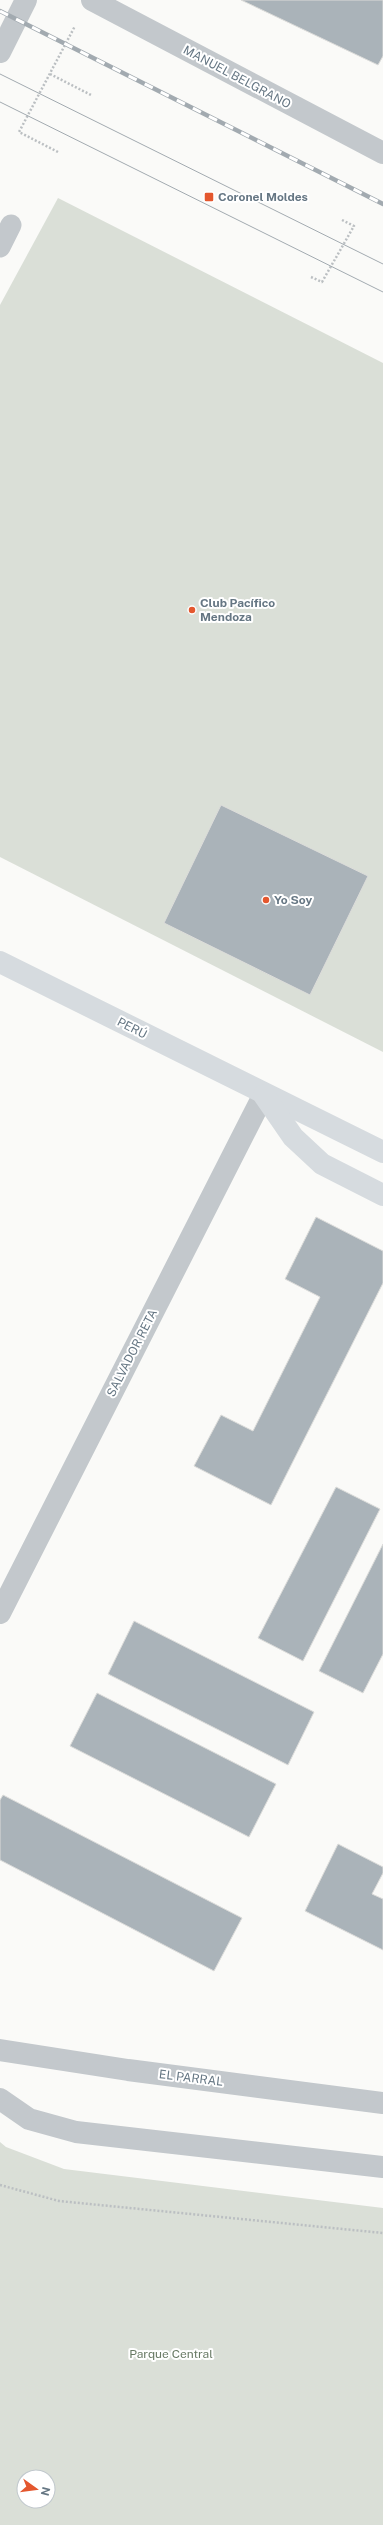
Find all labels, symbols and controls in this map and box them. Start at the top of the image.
street label: MANUEL BELGRANO [181,43,293,111]
place label: Coronel Moldes [218,190,308,204]
marker: Coronel Moldes [203,191,215,203]
place label: Club Pacífico Mendoza [200,596,275,624]
marker: Club Pacífico Mendoza [187,605,197,615]
place label: Yo Soy [274,893,312,907]
marker: Yo Soy [261,895,271,905]
street label: PERÚ [115,1015,149,1041]
street label: SALVADOR RETA [104,1307,160,1399]
street label: EL PARRAL [158,2067,224,2089]
park label: Parque Central [129,2347,213,2361]
north arrow [16,2469,56,2509]
text: N [39,2486,53,2497]

